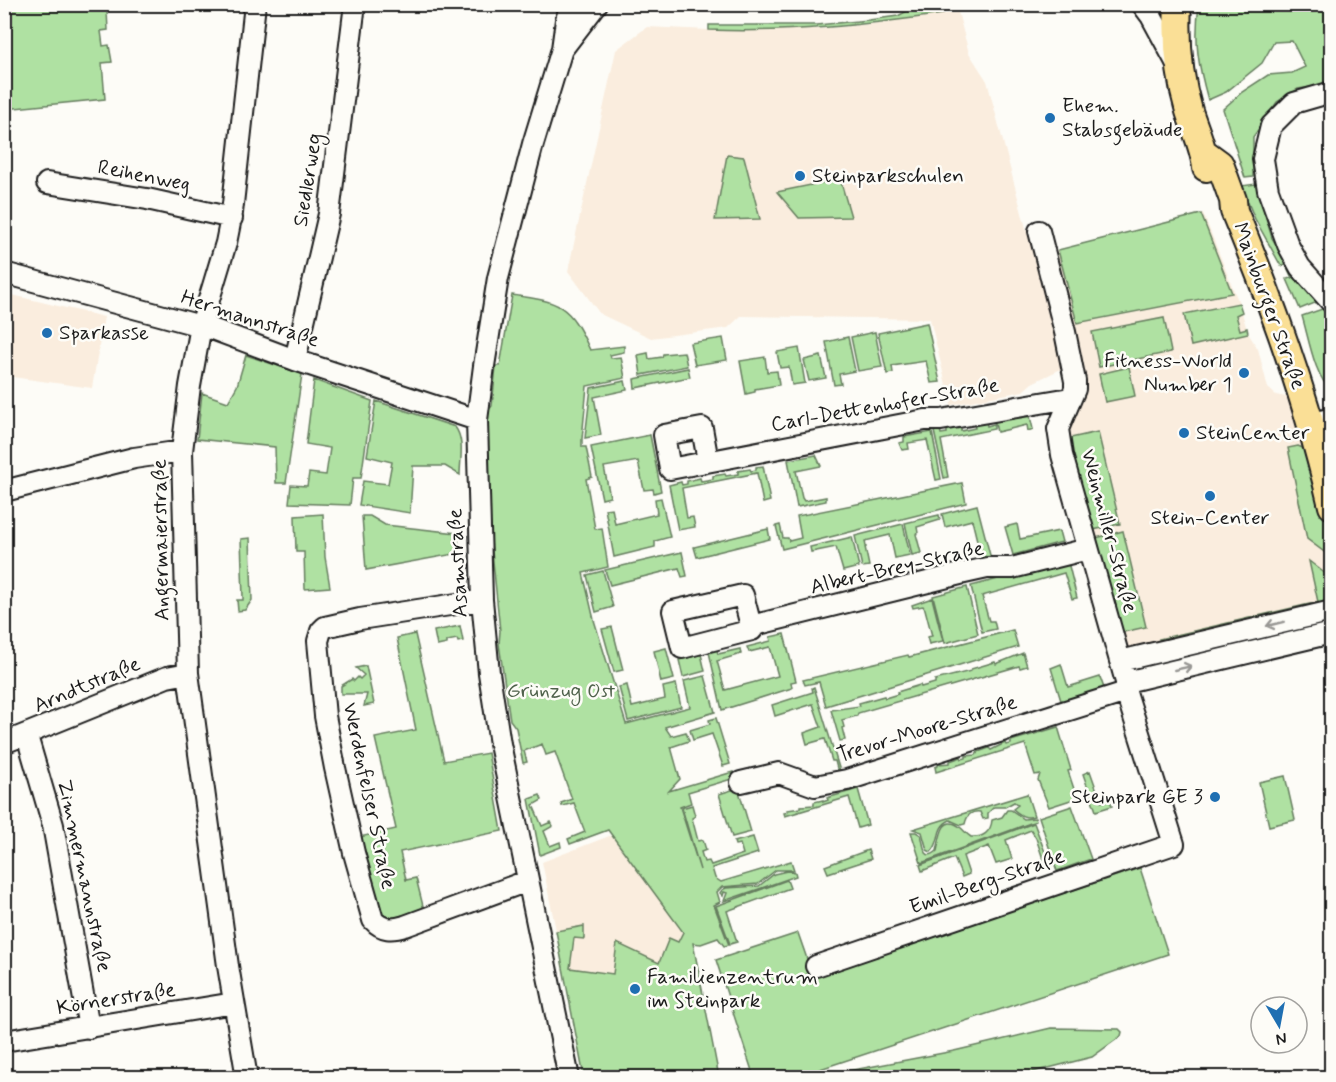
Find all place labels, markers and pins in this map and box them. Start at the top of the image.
place label: Ehem. Stabsgebäude [1062,92,1182,146]
marker: Ehem. Stabsgebäude [1043,111,1057,125]
place label: Steinparkschulen [812,162,964,190]
marker: Steinparkschulen [793,169,807,183]
place label: Sparkasse [59,319,149,347]
marker: Sparkasse [40,326,54,340]
place label: Fitness-World Number 1 [1104,347,1232,399]
marker: Fitness-World Number 1 [1237,366,1251,380]
place label: SteinCenter [1196,419,1310,447]
marker: SteinCenter [1177,426,1191,440]
marker: Stein-Center [1203,489,1217,503]
place label: Stein-Center [1150,504,1270,532]
place label: Steinpark GE 3 [1071,783,1204,811]
marker: Steinpark GE 3 [1208,790,1222,804]
place label: Familienzentrum im Steinpark [647,963,818,1015]
marker: Familienzentrum im Steinpark [628,982,642,996]

